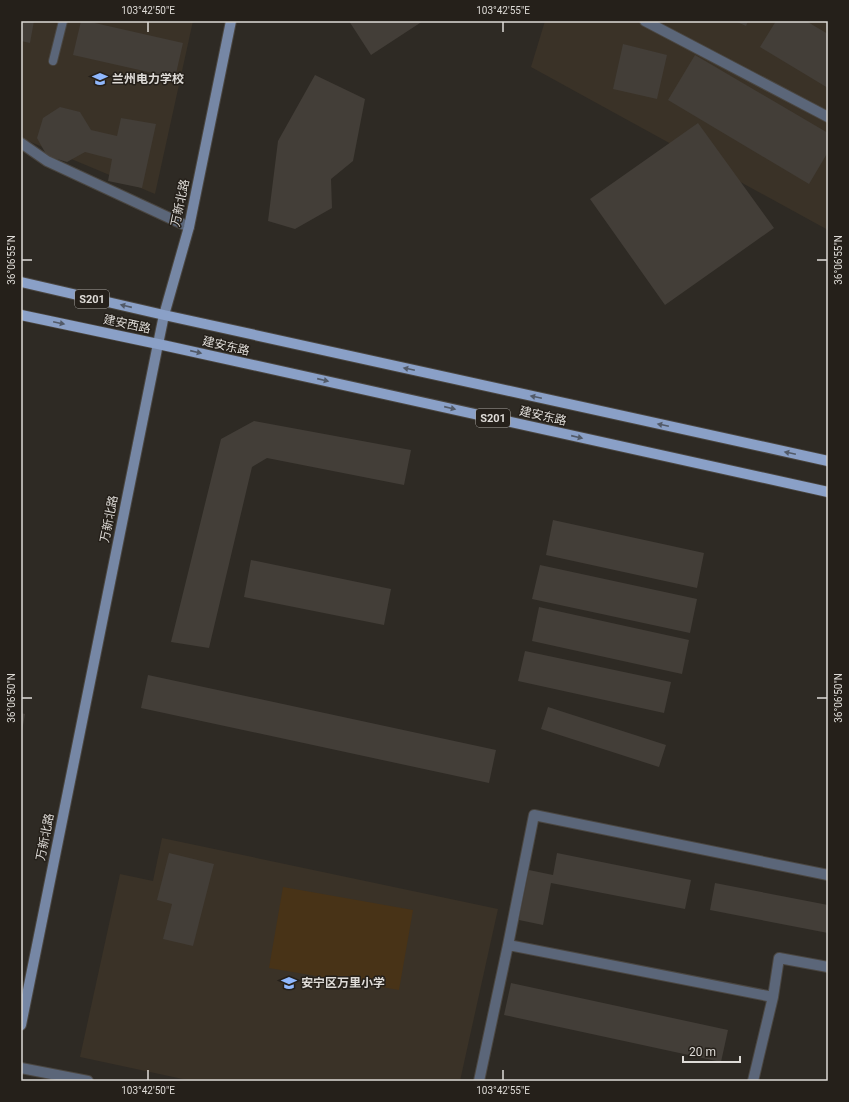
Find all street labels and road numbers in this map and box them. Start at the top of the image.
street label: 万新北路 [168,178,192,228]
road number: S201 [75,290,109,308]
street label: 建安西路 [102,312,152,336]
street label: 建安东路 [201,334,251,358]
street label: 建安东路 [518,404,568,428]
road number: S201 [476,409,510,427]
street label: 万新北路 [98,494,120,544]
street label: 万新北路 [34,812,56,862]

